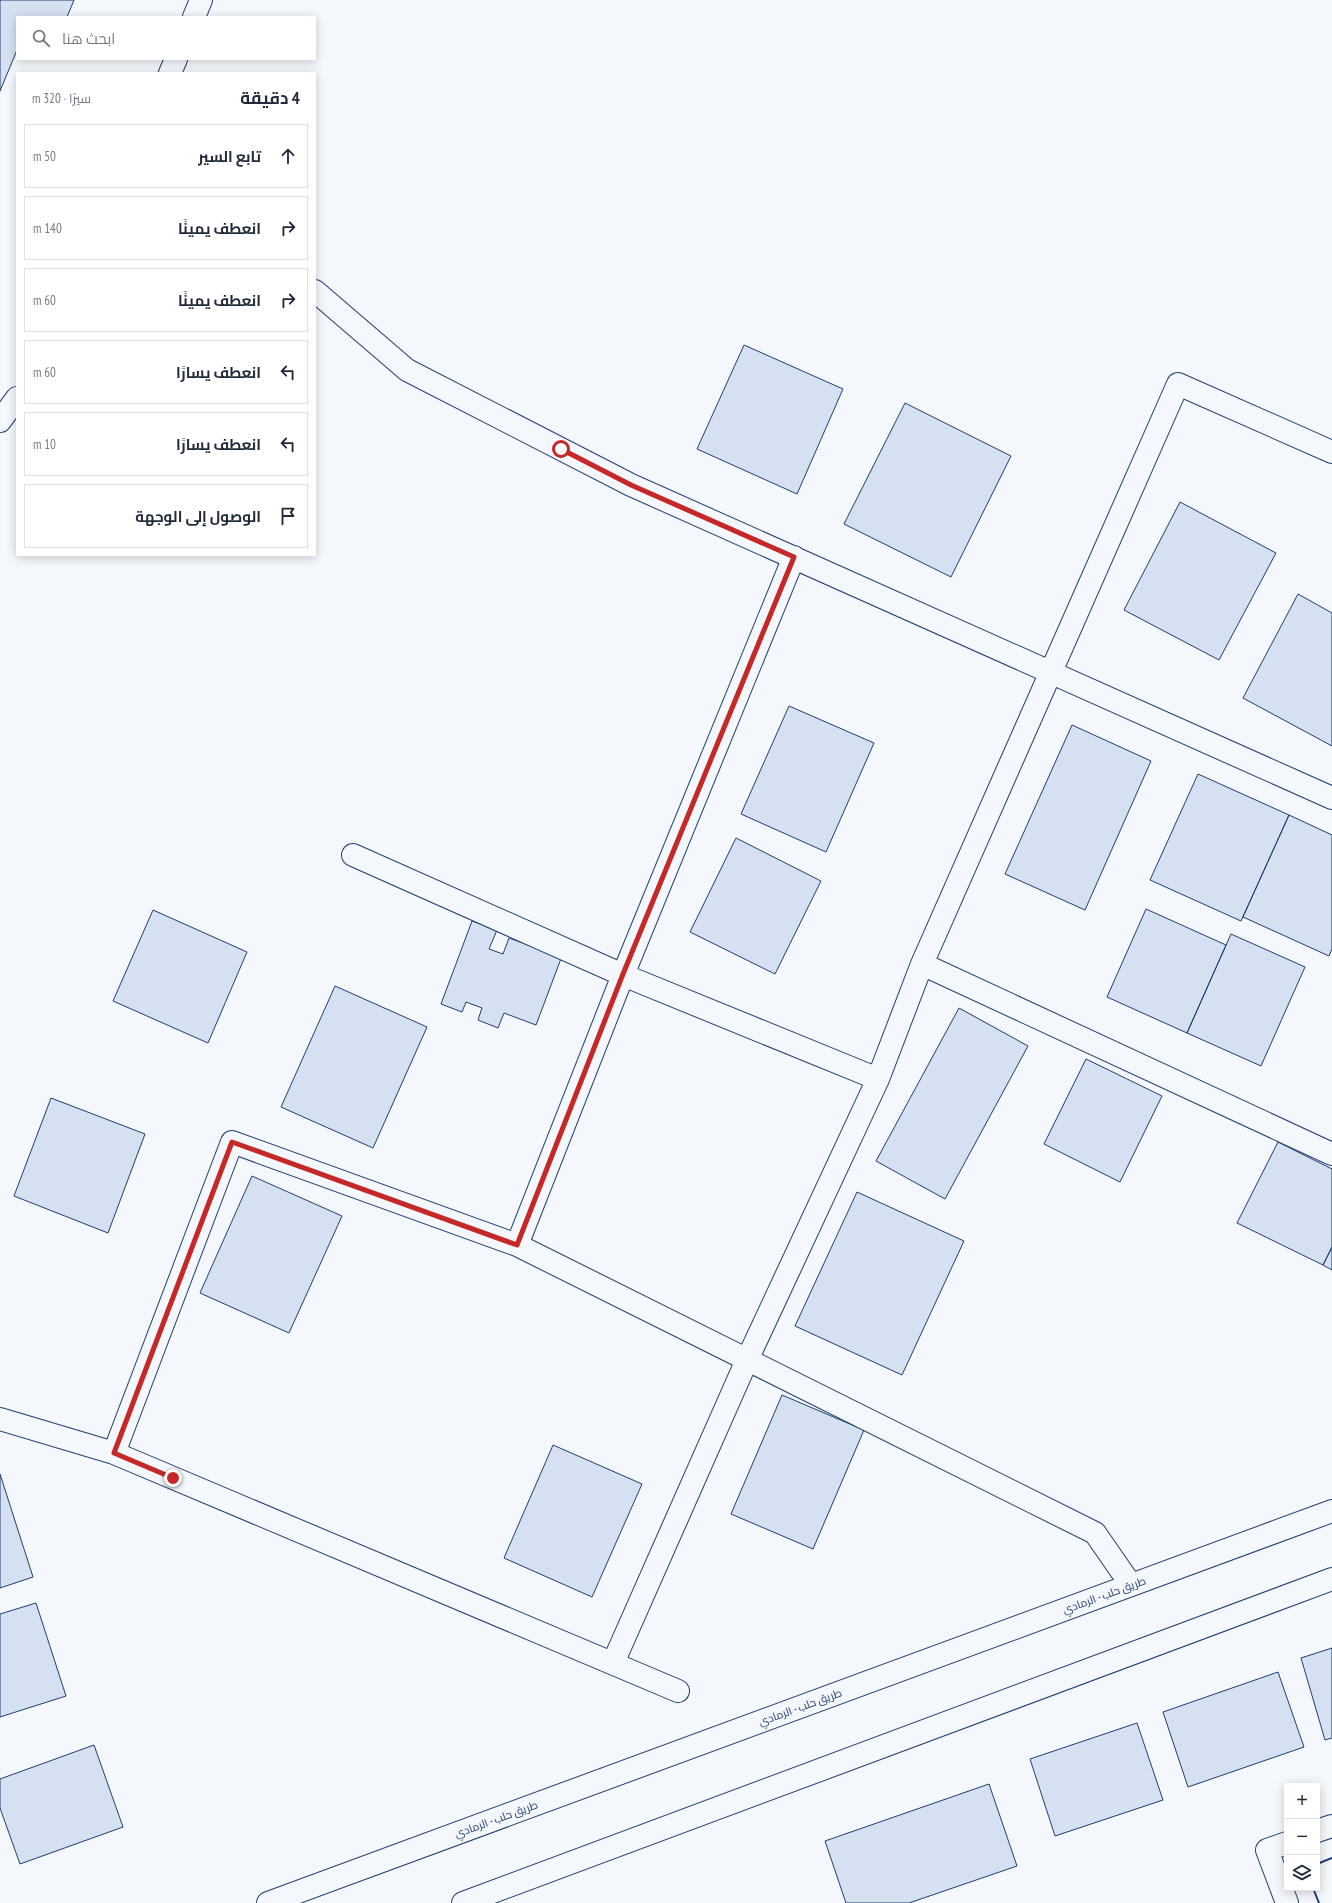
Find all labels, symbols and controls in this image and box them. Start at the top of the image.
search box [16,16,316,60]
icon: search [30,27,52,49]
text: ابحث هنا [62,29,115,48]
text: 4 دقيقة [240,87,300,109]
text: سيرًا · 320 m [32,90,91,107]
icon: ahead [277,145,299,167]
text: تابع السير [198,147,261,166]
text: 50 m [33,148,56,165]
icon: right [277,217,299,239]
text: انعطف يمينًا [178,219,261,238]
text: 140 m [33,220,62,237]
icon: right [277,289,299,311]
text: انعطف يمينًا [178,291,261,310]
text: 60 m [33,292,56,309]
icon: left [277,361,299,383]
text: انعطف يسارًا [176,363,261,382]
text: 60 m [33,364,56,381]
icon: left [277,433,299,455]
text: انعطف يسارًا [176,435,261,454]
text: 10 m [33,436,56,453]
route start [552,440,570,458]
icon: arrive [277,505,299,527]
text: الوصول إلى الوجهة [135,507,261,526]
route end [164,1469,182,1487]
street label: طريق حلب - الرمادي [1060,1573,1148,1618]
street label: طريق حلب - الرمادي [756,1685,844,1730]
map controls [1284,1783,1320,1891]
button: + [1284,1783,1320,1819]
street label: طريق حلب - الرمادي [452,1797,540,1842]
button: − [1284,1819,1320,1855]
button: layers [1284,1855,1320,1891]

